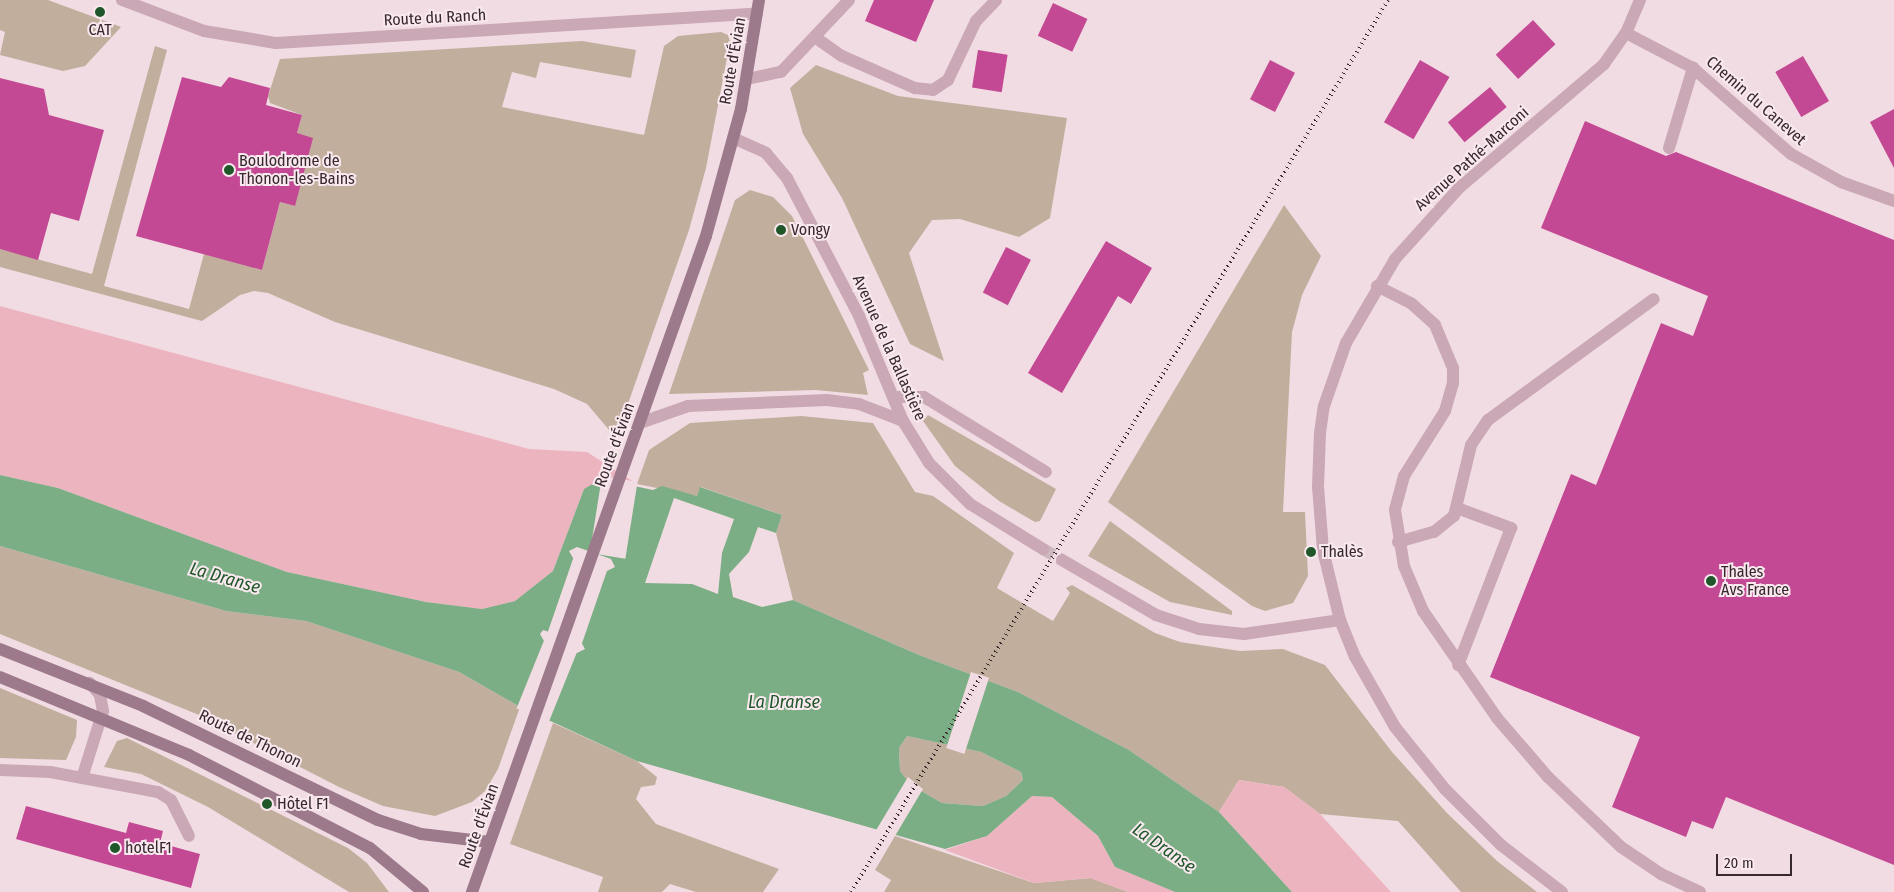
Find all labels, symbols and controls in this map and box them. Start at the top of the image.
marker: CAT [94,6,106,18]
street label: Route du Ranch [383,6,487,30]
street label: Route d'Évian [716,16,750,106]
place label: CAT [88,20,112,40]
street label: Chemin du Canevet [1702,52,1810,150]
street label: Avenue Pathé-Marconi [1411,103,1533,215]
place label: Boulodrome de Thonon-les-Bains [239,151,355,189]
marker: Boulodrome de Thonon-les-Bains [223,164,235,176]
place label: Vongy [791,220,830,240]
marker: Vongy [775,224,787,236]
street label: Avenue de la Ballastière [848,272,930,424]
street label: Route d'Évian [591,400,639,490]
place label: Thalès [1321,542,1363,562]
marker: Thalès [1305,546,1317,558]
water label: La Dranse [187,558,263,598]
place label: Thales Avs France [1721,562,1789,600]
marker: Thales Avs France [1705,575,1717,587]
water label: La Dranse [748,691,820,713]
street label: Route de Thonon [196,706,304,772]
street label: Route d'Évian [455,781,503,871]
place label: Hôtel F1 [277,794,329,814]
marker: Hôtel F1 [261,798,273,810]
water label: La Dranse [1128,818,1200,878]
place label: hotelF1 [125,838,172,858]
marker: hotelF1 [109,842,121,854]
scale bar [1719,844,1795,876]
text: 20 m [1724,854,1754,872]

